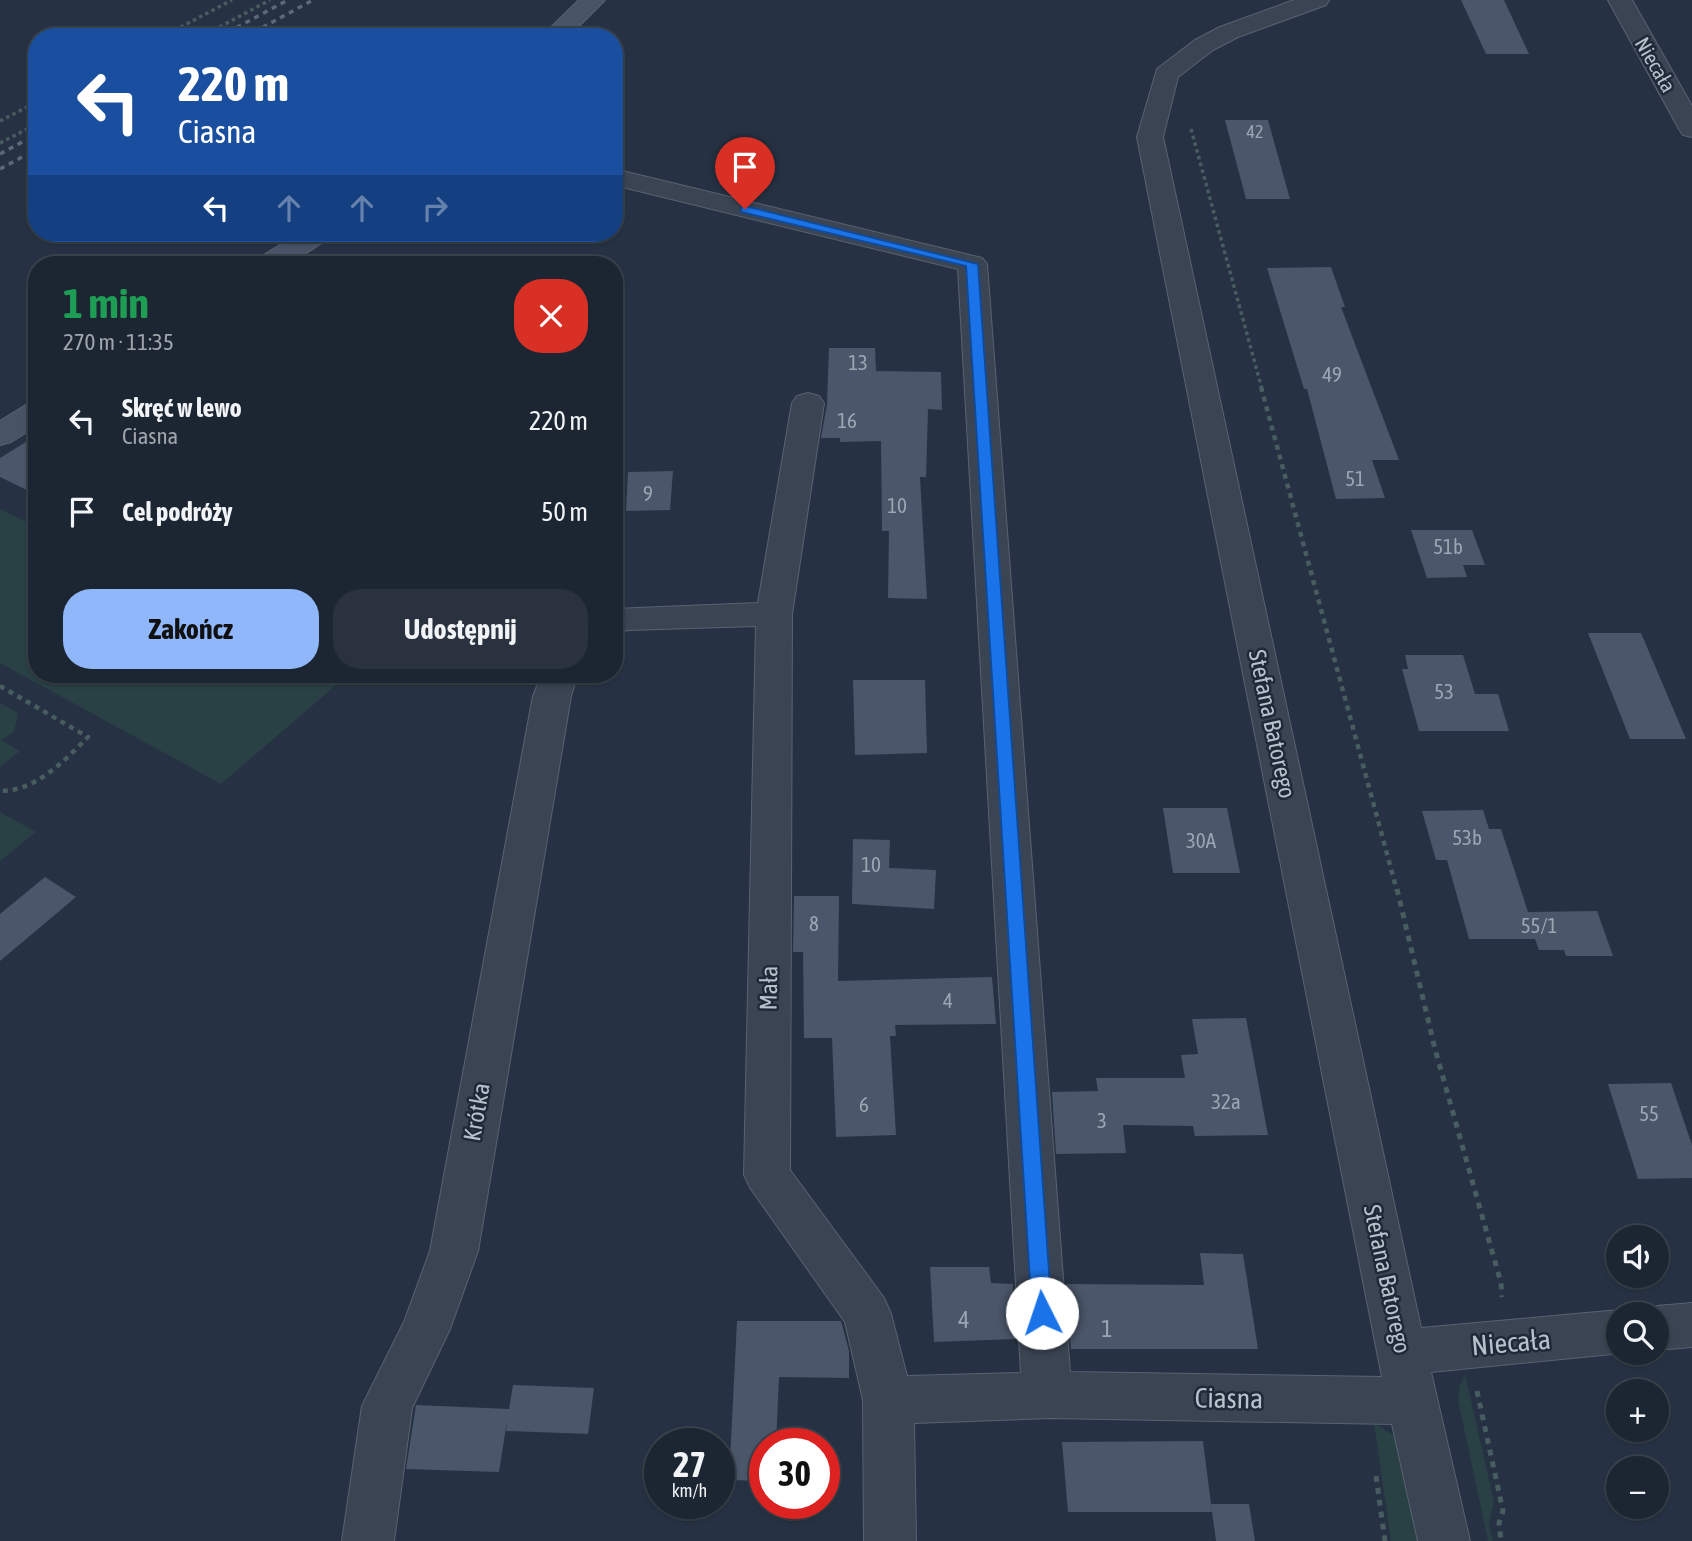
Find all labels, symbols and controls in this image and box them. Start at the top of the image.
street label: Niecała [1631,33,1681,96]
text: 220 m [178,55,289,111]
icon: left [63,56,154,147]
text: Ciasna [178,113,256,150]
house number: 42 [1247,121,1263,142]
pin [715,137,775,209]
icon: arrive [726,148,764,186]
icon: left [197,189,235,227]
icon: ahead [270,189,308,227]
icon: ahead [343,189,381,227]
icon: right [416,189,454,227]
text: 1 min [63,279,149,327]
button: close [514,279,588,353]
text: 270 m · 11:35 [63,329,174,355]
house number: 13 [848,350,868,374]
house number: 49 [1322,362,1342,386]
text: Skręć w lewo [122,393,242,423]
icon: left [63,402,101,440]
text: 220 m [529,406,588,436]
house number: 16 [837,408,857,432]
text: Ciasna [122,423,178,449]
house number: 51 [1345,466,1365,490]
house number: 9 [643,481,653,505]
icon: arrive [63,493,101,531]
house number: 10 [887,493,907,517]
text: Cel podróży [122,497,233,527]
text: 50 m [541,497,588,527]
house number: 51b [1433,534,1463,558]
button: Zakończ [63,589,319,669]
button: Udostępnij [333,589,588,669]
street label: Stefana Batorego [1244,647,1301,801]
house number: 53 [1434,679,1454,703]
house number: 53b [1452,825,1482,849]
house number: 30A [1186,828,1217,852]
house number: 10 [861,852,881,876]
house number: 8 [809,911,819,935]
house number: 55/1 [1521,913,1557,937]
street label: Mała [755,965,782,1011]
house number: 4 [943,988,953,1012]
street label: Krótka [458,1081,495,1143]
house number: 32a [1211,1089,1241,1113]
house number: 6 [859,1092,869,1116]
house number: 55 [1639,1101,1659,1125]
house number: 3 [1097,1108,1107,1132]
street label: Stefana Batorego [1359,1202,1416,1356]
map controls [1606,1225,1669,1519]
button: sound [1606,1225,1669,1288]
position arrow [1005,1276,1079,1350]
button: search [1606,1302,1669,1365]
house number: 4 [958,1306,970,1333]
house number: 1 [1101,1315,1113,1342]
street label: Niecała [1470,1323,1552,1361]
button: + [1606,1379,1669,1442]
street label: Ciasna [1194,1381,1264,1415]
speed limit sign: 30 [749,1428,840,1519]
text: 27 [673,1444,706,1484]
button: − [1606,1456,1669,1519]
text: km/h [672,1480,707,1501]

